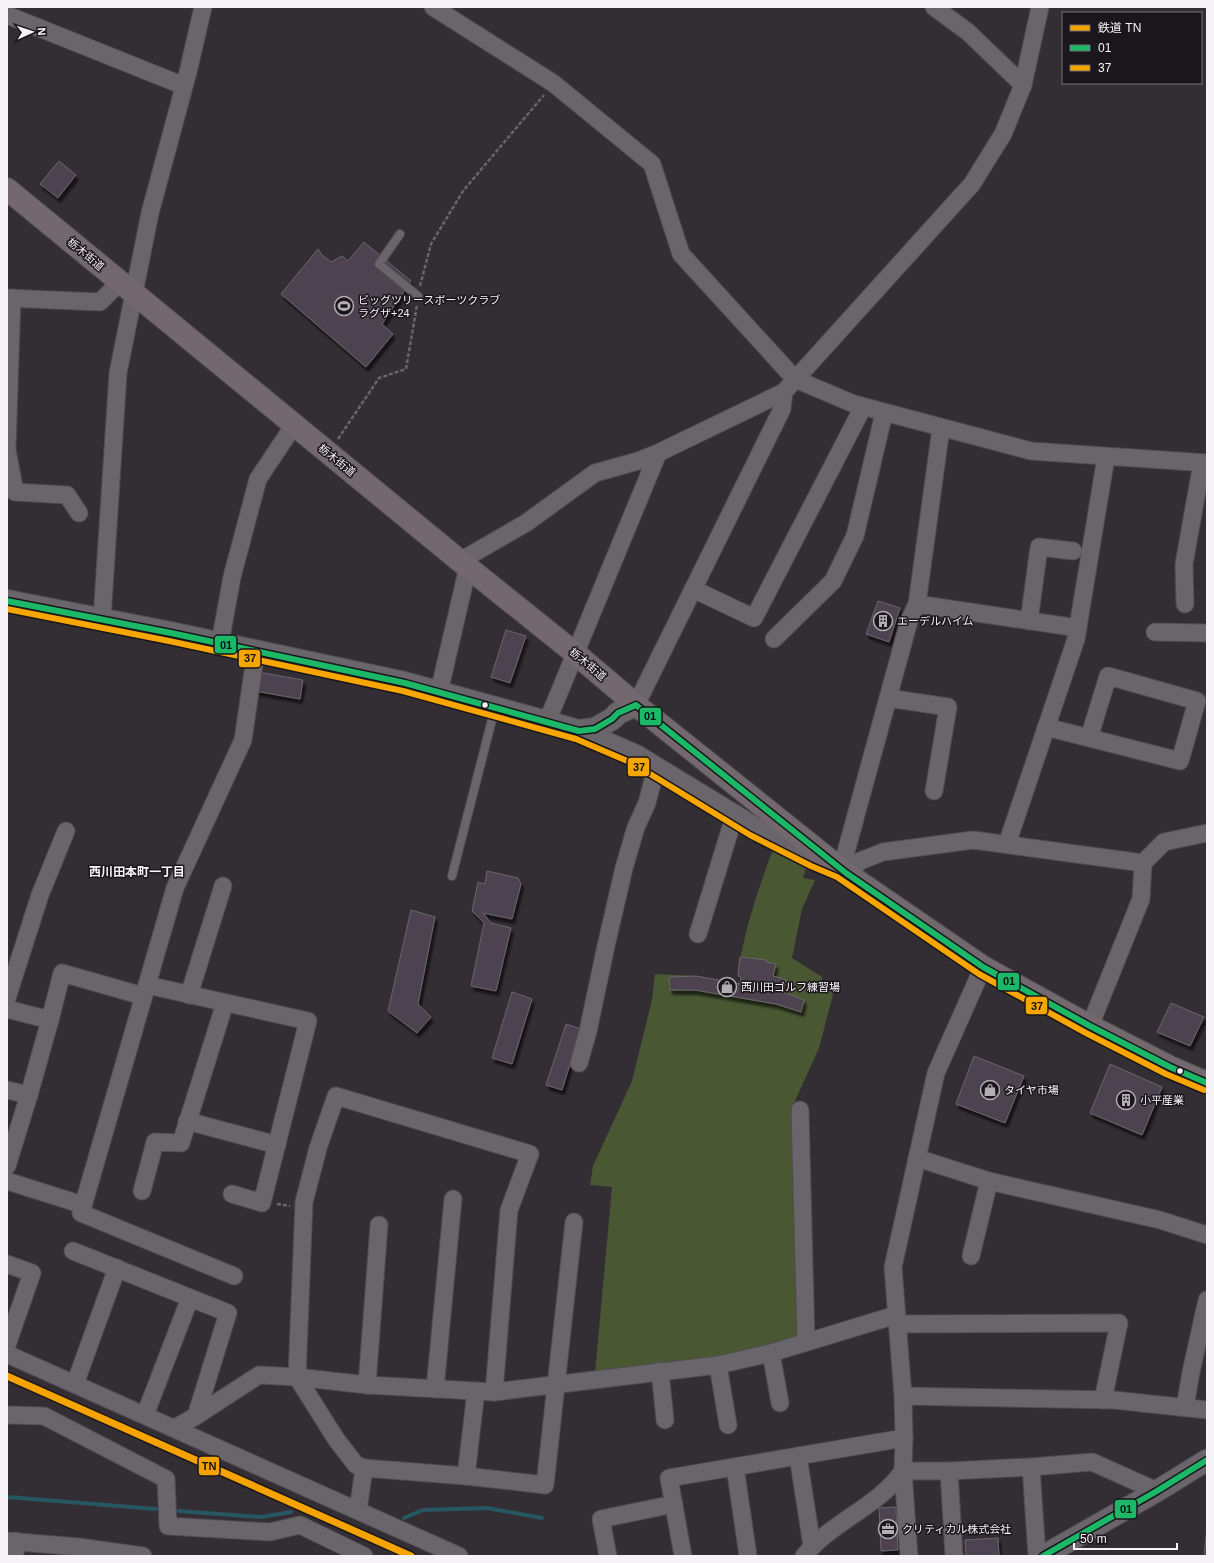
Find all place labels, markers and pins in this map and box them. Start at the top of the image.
place label: ビッグツリースポーツクラブ ラグザ+24 [358,294,500,319]
sports icon: ビッグツリースポーツクラブ ラグザ+24 [333,295,355,317]
building icon: エーデルハイム [872,610,894,632]
place label: エーデルハイム [897,615,974,627]
unlabelled marker [480,700,490,710]
shop icon: 西川田ゴルフ練習場 [716,976,738,998]
place label: 西川田ゴルフ練習場 [741,981,840,993]
unlabelled marker [1175,1066,1185,1076]
shop icon: タイヤ市場 [979,1079,1001,1101]
place label: タイヤ市場 [1004,1084,1059,1096]
building icon: 小平産業 [1115,1089,1137,1111]
place label: 小平産業 [1140,1094,1184,1106]
office icon: クリティカル株式会社 [877,1518,899,1540]
place label: クリティカル株式会社 [902,1523,1011,1535]

